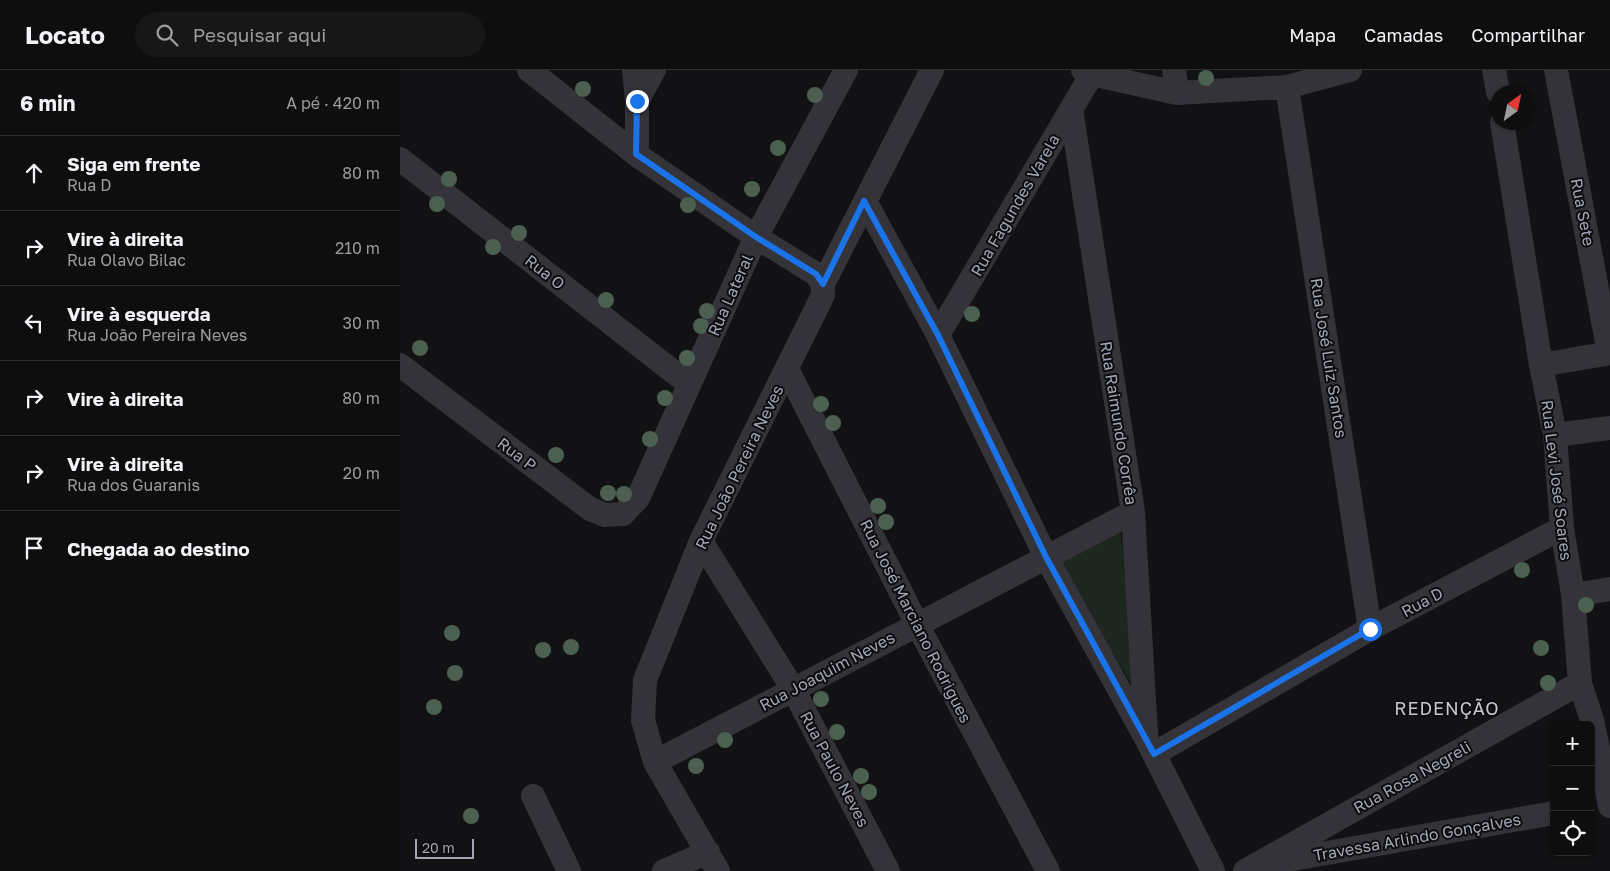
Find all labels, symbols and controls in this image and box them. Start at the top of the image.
search box [135,12,485,57]
text: Locato [25,20,105,49]
icon: search [153,21,181,49]
text: Pesquisar aqui [193,23,326,46]
text: Mapa [1289,24,1336,46]
text: Camadas [1364,24,1443,46]
text: Compartilhar [1471,24,1585,46]
north arrow [1490,85,1535,130]
text: 6 min [20,90,75,116]
route end [626,90,649,113]
text: A pé · 420 m [286,93,380,113]
street label: Rua Fagundes Varela [966,130,1064,280]
text: Siga em frente [67,152,201,175]
icon: ahead [20,159,48,187]
text: 80 m [342,163,380,183]
text: Rua D [67,175,111,195]
street label: Rua Sete [1567,176,1599,248]
text: Vire à direita [67,227,184,250]
icon: right [20,234,48,262]
text: 210 m [335,238,380,258]
text: Rua Olavo Bilac [67,250,186,270]
street label: Rua O [521,250,569,294]
street label: Rua Lateral [703,251,757,339]
street label: Rua José Luiz Santos [1306,276,1352,440]
text: Vire à esquerda [67,302,210,325]
icon: left [20,309,48,337]
text: 30 m [343,313,380,333]
text: Rua João Pereira Neves [67,325,247,345]
street label: Rua Raimundo Corrêa [1096,340,1142,506]
street label: Rua João Pereira Neves [690,382,788,552]
icon: right [20,384,48,412]
text: Vire à direita [67,387,184,410]
text: 80 m [342,388,380,408]
street label: Rua Levi José Soares [1537,399,1577,561]
street label: Rua P [494,433,540,475]
text: Vire à direita [67,452,184,475]
icon: right [20,459,48,487]
text: 20 m [343,463,380,483]
text: Rua dos Guaranis [67,475,200,495]
street label: Rua José Marciano Rodrigues [856,516,976,726]
icon: arrive [20,534,48,562]
text: Chegada ao destino [67,537,250,560]
street label: Rua D [1398,583,1446,621]
route start [1359,618,1382,641]
street label: Rua Joaquim Neves [756,627,898,715]
district label: REDENÇÃO [1394,697,1500,719]
street label: Rua Paulo Neves [796,708,874,830]
map controls [1550,721,1595,856]
button: + [1550,721,1595,766]
street label: Rua Rosa Negreli [1350,736,1474,818]
button: − [1550,766,1595,811]
street label: Travessa Arlindo Gonçalves [1312,809,1522,865]
button: locate [1550,811,1595,856]
scale bar [415,836,474,859]
text: 20 m [422,839,455,856]

